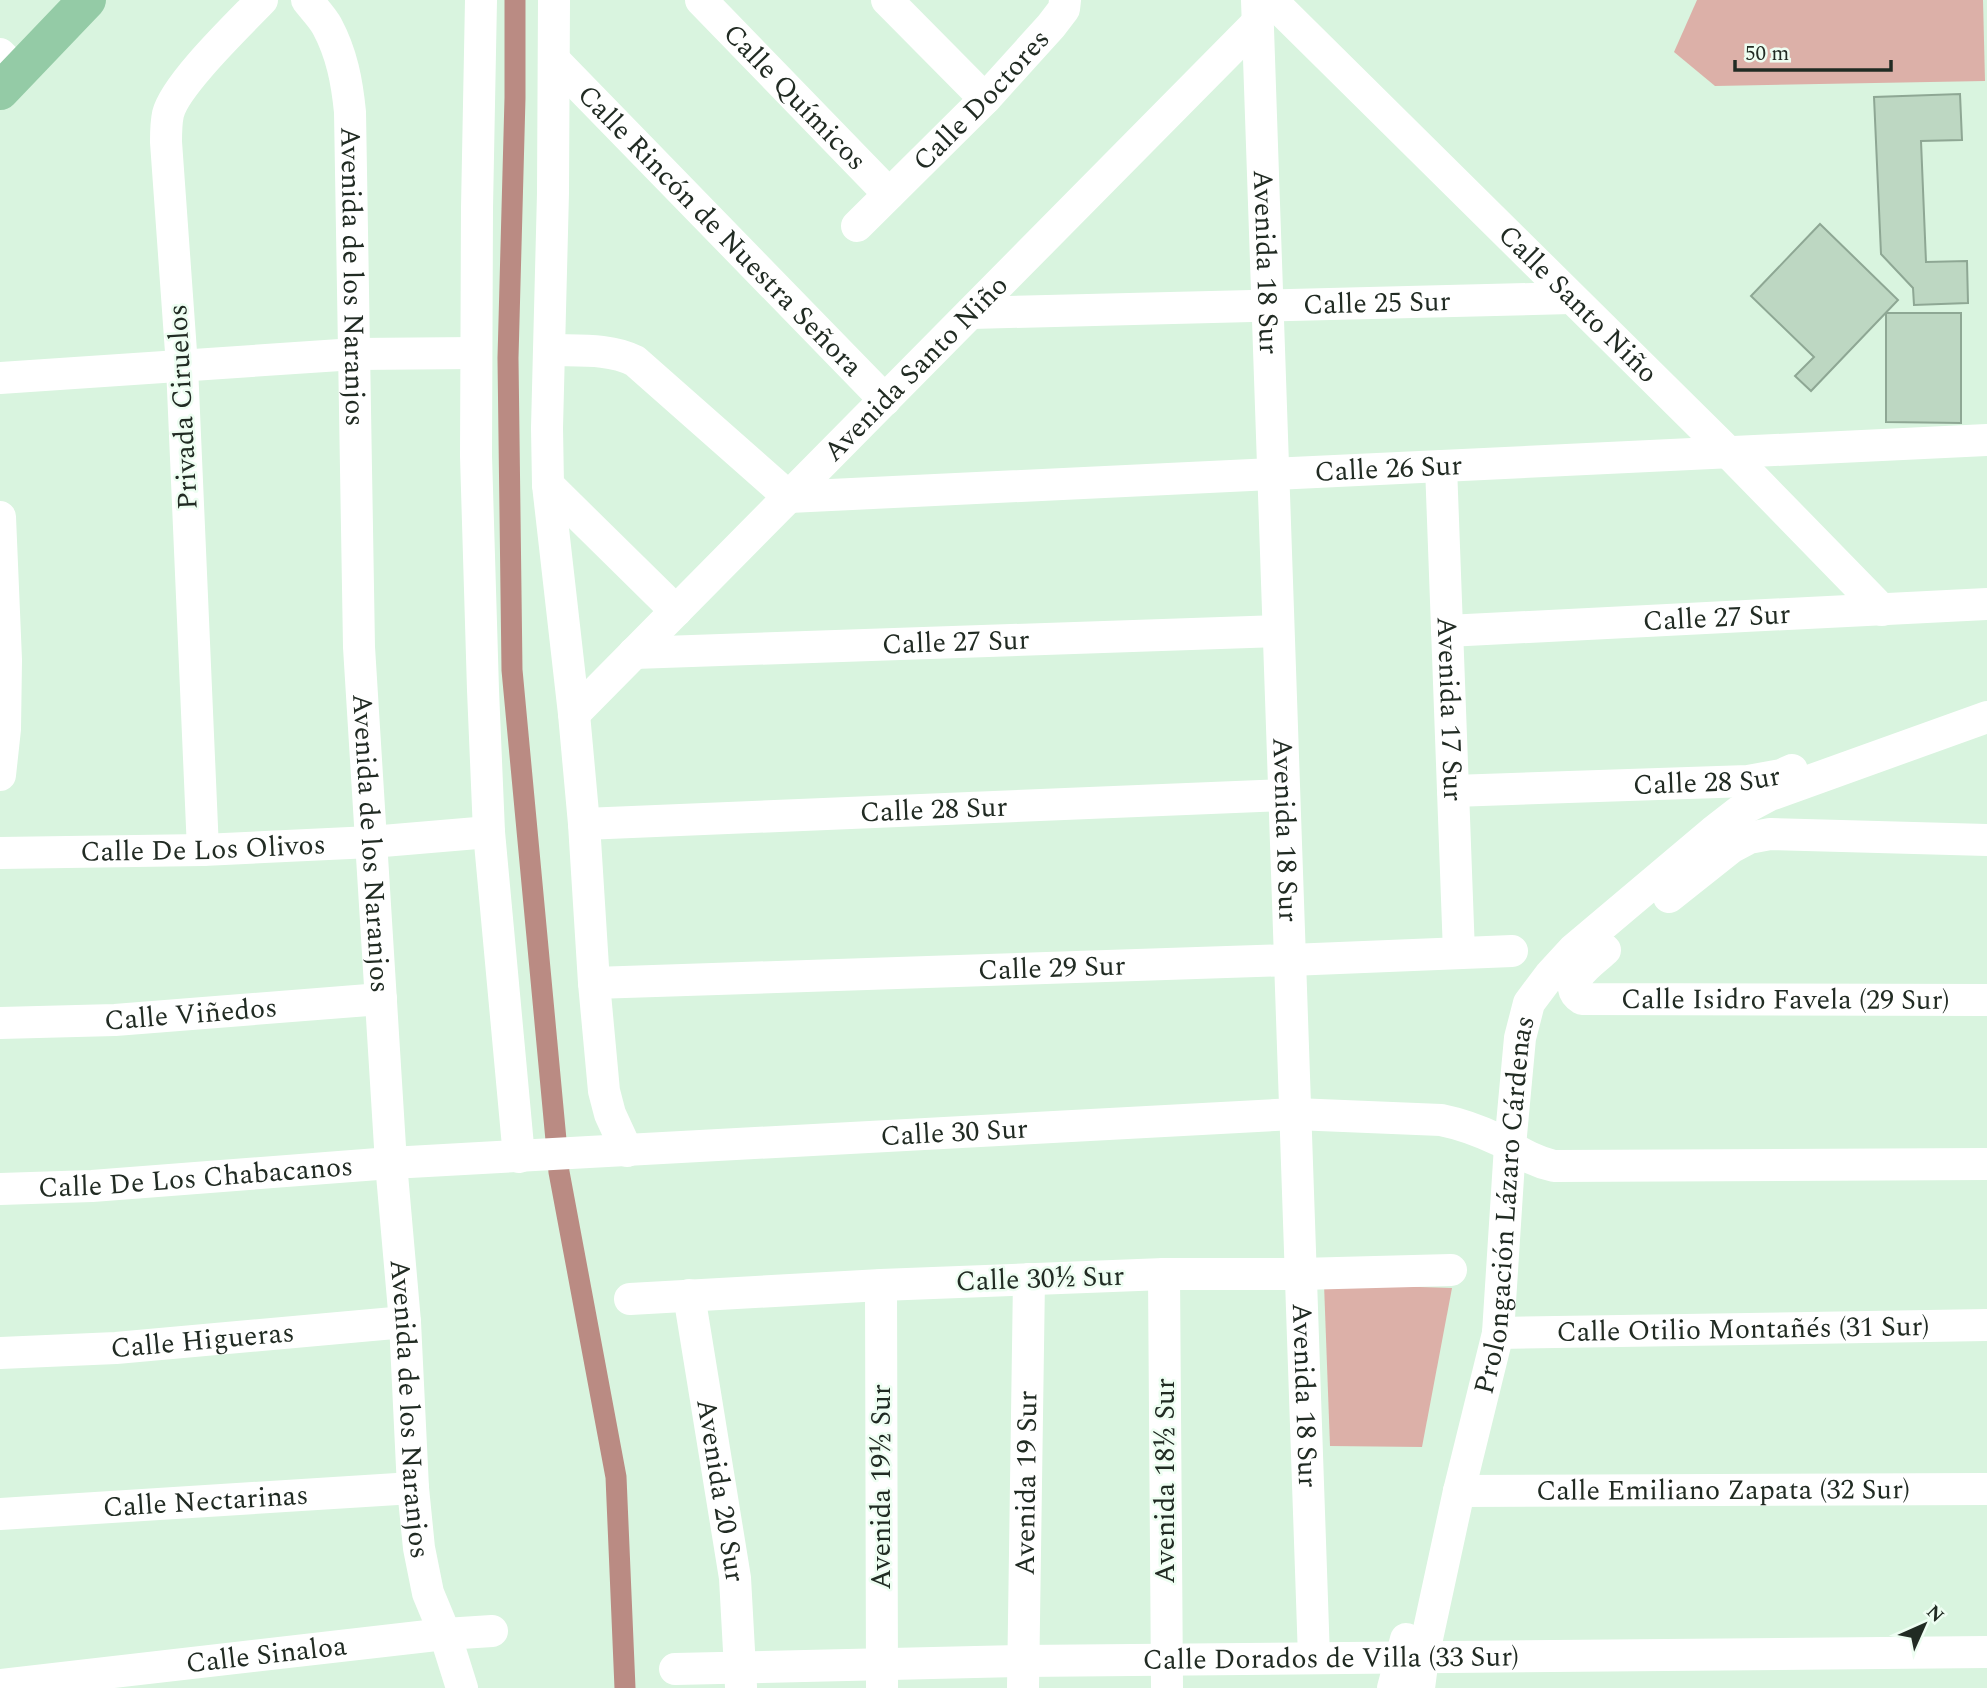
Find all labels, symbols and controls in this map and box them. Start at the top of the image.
street label: Calle Químicos [713,13,877,181]
street label: Calle Doctores [902,19,1060,181]
scale bar [1735,28,1891,72]
text: 50 m [1745,38,1789,70]
street label: Calle Rincón de Nuestra Señora [567,74,873,387]
street label: Avenida de los Naranjos [329,126,377,427]
street label: Avenida 18 Sur [1241,169,1291,355]
street label: Calle Santo Niño [1488,214,1668,393]
street label: Avenida Santo Niño [813,265,1018,472]
street label: Calle 25 Sur [1303,280,1451,326]
street label: Privada Ciruelos [156,303,210,511]
street label: Calle 26 Sur [1314,443,1463,493]
street label: Calle 27 Sur [1642,592,1791,643]
street label: Avenida 17 Sur [1425,616,1475,802]
street label: Calle 27 Sur [881,618,1030,666]
street label: Avenida de los Naranjos [340,692,402,994]
street label: Avenida 18 Sur [1261,736,1310,923]
street label: Calle 28 Sur [1632,754,1784,806]
street label: Calle 28 Sur [859,785,1008,834]
street label: Calle De Los Olivos [80,823,327,873]
street label: Calle 29 Sur [977,944,1126,992]
street label: Calle Isidro Favela (29 Sur) [1621,978,1950,1021]
street label: Calle Viñedos [104,986,279,1042]
street label: Prolongación Lázaro Cárdenas [1462,1011,1546,1399]
street label: Calle 30 Sur [879,1107,1029,1158]
street label: Calle De Los Chabacanos [38,1144,355,1209]
street label: Calle 30½ Sur [955,1255,1125,1303]
street label: Avenida de los Naranjos [378,1257,442,1562]
street label: Avenida 18 Sur [1280,1302,1330,1488]
street label: Calle Otilio Montañés (31 Sur) [1556,1304,1930,1354]
street label: Calle Higueras [109,1311,296,1370]
street label: Avenida 18½ Sur [1144,1378,1187,1584]
street label: Avenida 19½ Sur [860,1384,903,1590]
street label: Avenida 19 Sur [1003,1390,1049,1576]
street label: Avenida 20 Sur [685,1396,757,1585]
street label: Calle Emiliano Zapata (32 Sur) [1536,1468,1910,1512]
street label: Calle Nectarinas [102,1473,310,1529]
north arrow [1889,1590,1959,1660]
text: N [1919,1598,1951,1630]
street label: Calle Sinaloa [184,1624,349,1685]
street label: Calle Dorados de Villa (33 Sur) [1143,1635,1519,1681]

